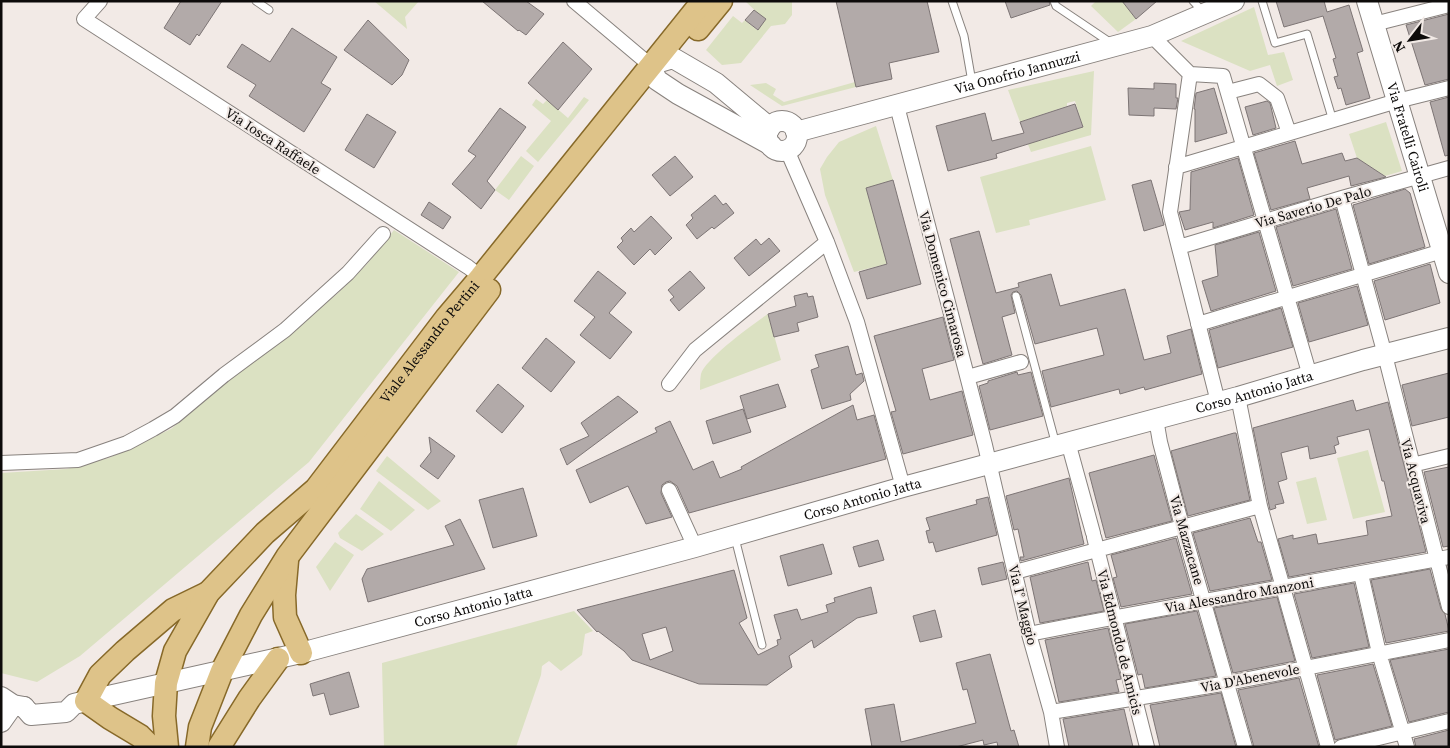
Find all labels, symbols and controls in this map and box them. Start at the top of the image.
north arrow [1385,15,1435,65]
text: N [1388,37,1410,56]
street label: Via Onofrio Jannuzzi [952,46,1082,99]
street label: Via Fratelli Cairoli [1382,80,1434,194]
street label: Via Iosca Raffaele [221,103,325,179]
street label: Via Saverio De Palo [1253,181,1374,233]
street label: Via Domenico Cimarosa [914,209,972,360]
street label: Viale Alessandro Pertini [375,276,484,407]
street label: Corso Antonio Jatta [1193,365,1316,418]
street label: Via Acquaviva [1396,436,1436,527]
street label: Corso Antonio Jatta [801,472,924,525]
street label: Via Mazzacane [1165,493,1209,587]
street label: Via I° Maggio [1003,563,1043,648]
street label: Via Edmondo de Amicis [1092,567,1148,717]
street label: Via Alessandro Manzoni [1163,572,1315,618]
street label: Corso Antonio Jatta [412,581,535,632]
street label: Via D'Abenevole [1199,659,1301,697]

